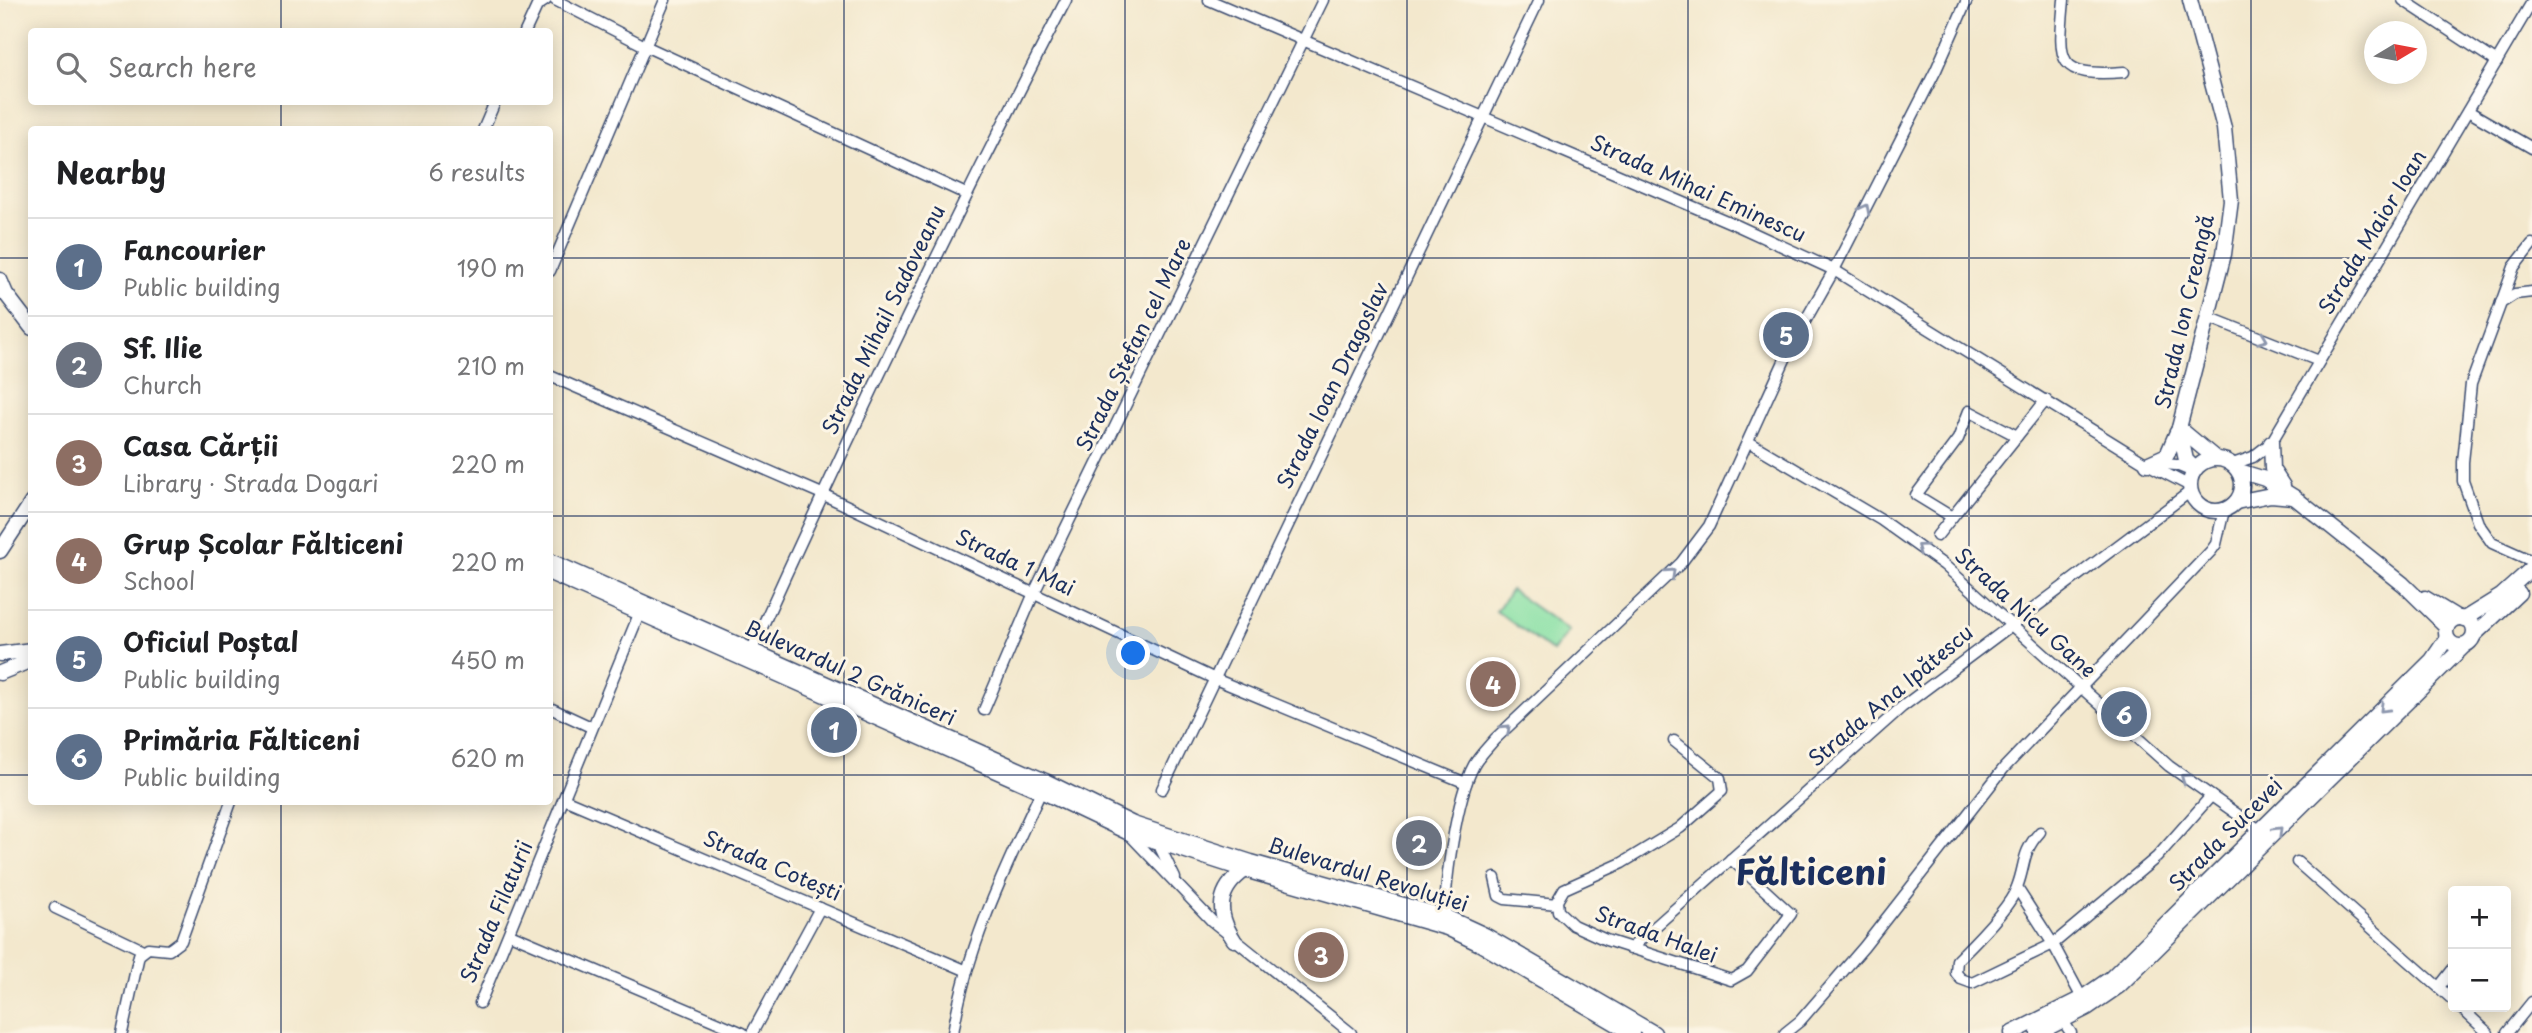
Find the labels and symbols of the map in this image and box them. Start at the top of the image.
north arrow [2364,21,2427,84]
street label: Strada Mihai Eminescu [1586,125,1812,249]
street label: Strada Maior Ioan [2309,142,2433,320]
street label: Strada Mihail Sadoveanu [812,199,952,440]
one-way arrow [1856,204,1870,216]
street label: Strada Ion Creangă [2145,211,2221,412]
street label: Strada Ștefan cel Mare [1067,232,1198,456]
street label: Strada Ioan Dragoslav [1267,276,1395,494]
pin: 5 [1763,309,1809,361]
one-way arrow [2257,331,2269,345]
street label: Strada 1 Mai [951,520,1081,603]
street label: Strada Nicu Gane [1948,539,2104,684]
one-way arrow [1916,544,1929,556]
one-way arrow [1663,568,1676,581]
street label: Bulevardul 2 Grăniceri [740,610,962,732]
street label: Strada Ana Ipătescu [1800,616,1979,773]
your location [1116,636,1150,670]
pin: 4 [1470,658,1516,710]
pin: 6 [2101,688,2147,740]
one-way arrow [2379,699,2392,712]
pin: 1 [811,704,857,756]
one-way arrow [1498,725,1511,737]
street label: Strada Sucevei [2160,769,2289,898]
one-way arrow [2180,774,2193,786]
pin: 2 [1396,817,1442,869]
street label: Strada Cotești [699,821,847,908]
one-way arrow [2270,826,2283,839]
street label: Bulevardul Revoluției [1264,827,1473,919]
street label: Strada Filaturii [451,835,540,988]
district label: Fălticeni [1735,844,1887,897]
street label: Strada Halei [1591,896,1722,970]
pin: 3 [1298,929,1344,981]

